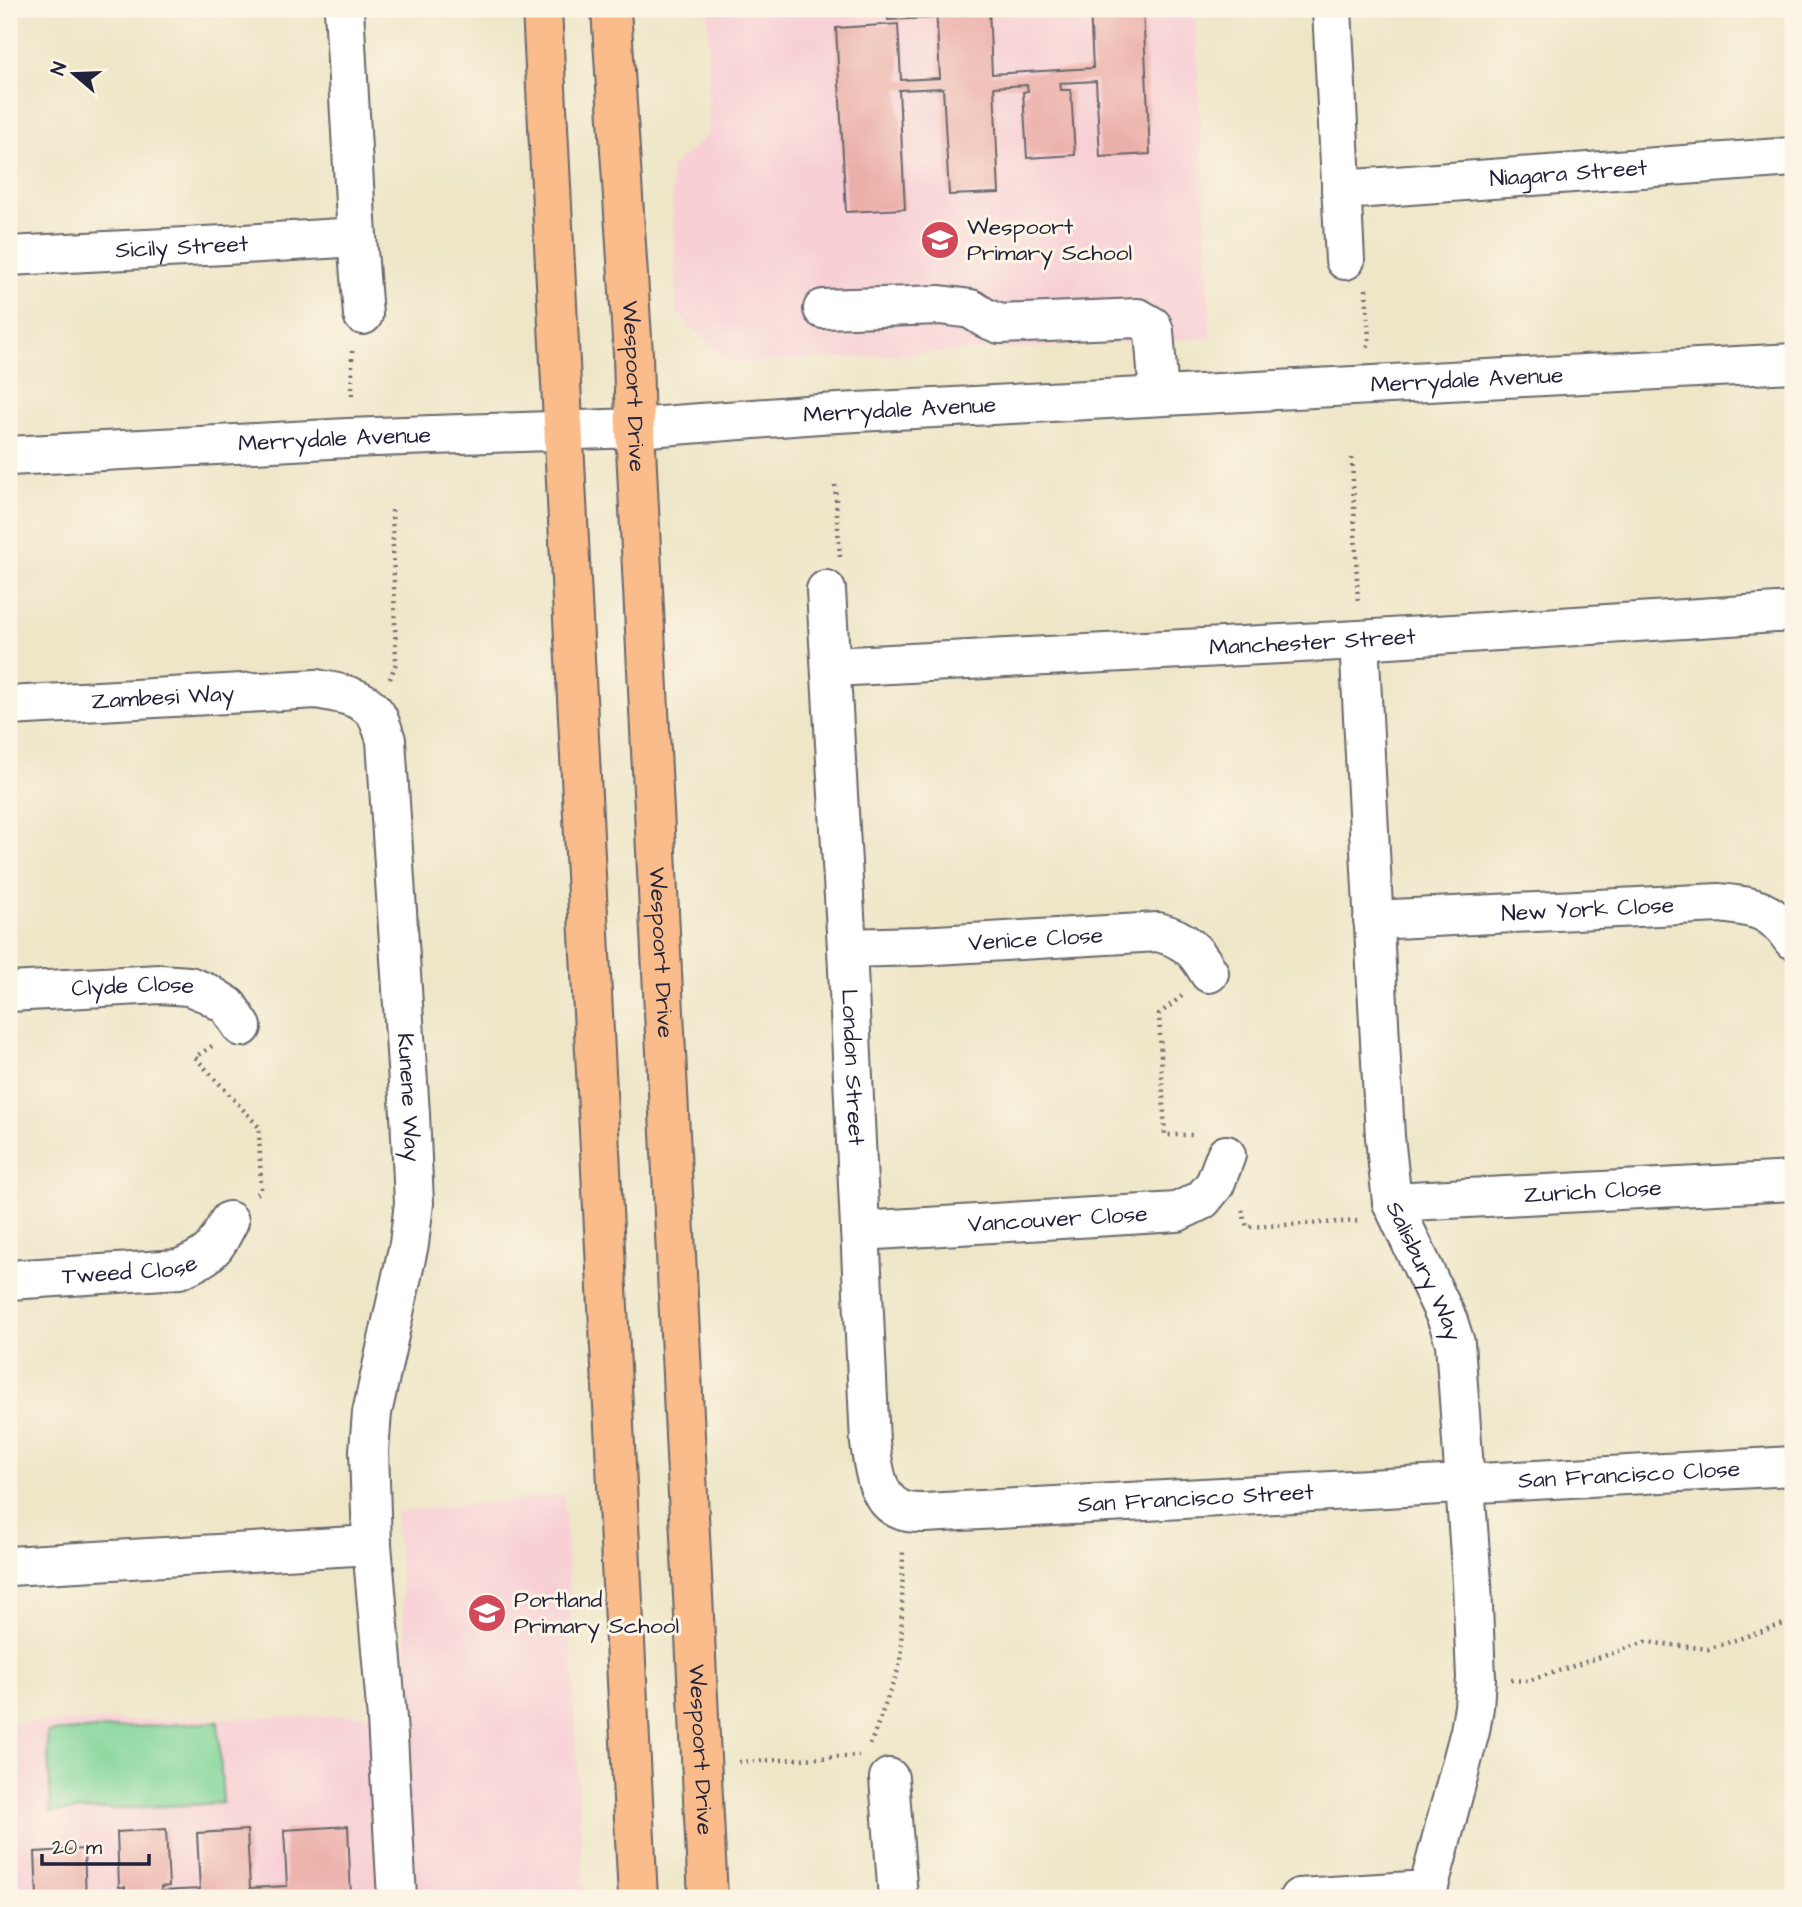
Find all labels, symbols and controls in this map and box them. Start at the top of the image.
north arrow [38,38,108,108]
text: N [45,59,74,79]
street label: Niagara Street [1489,152,1649,195]
place label: Wespoort Primary School [967,211,1132,270]
school or university icon: Wespoort Primary School [919,219,961,261]
street label: Sicily Street [115,228,250,267]
street label: Wespoort Drive [614,300,653,473]
street label: Merrydale Avenue [1370,359,1564,401]
street label: Merrydale Avenue [802,389,997,431]
street label: Merrydale Avenue [237,419,432,460]
street label: Manchester Street [1208,620,1417,664]
street label: Zambesi Way [90,678,236,717]
street label: Wespoort Drive [641,866,681,1039]
street label: New York Close [1501,889,1675,930]
street label: Venice Close [967,919,1104,959]
street label: Clyde Close [71,968,195,1005]
street label: London Street [833,988,872,1147]
street label: Kunene Way [389,1032,428,1163]
street label: Zurich Close [1523,1172,1662,1211]
street label: Salisbury Way [1378,1196,1469,1345]
street label: Vancouver Close [967,1198,1148,1241]
street label: Tweed Close [61,1247,203,1293]
street label: San Francisco Close [1517,1453,1741,1497]
street label: San Francisco Street [1077,1476,1315,1521]
place label: Portland Primary School [514,1584,679,1643]
school or university icon: Portland Primary School [466,1592,508,1634]
street label: Wespoort Drive [680,1663,721,1836]
scale bar [42,1823,149,1867]
text: 20 m [52,1833,103,1862]

